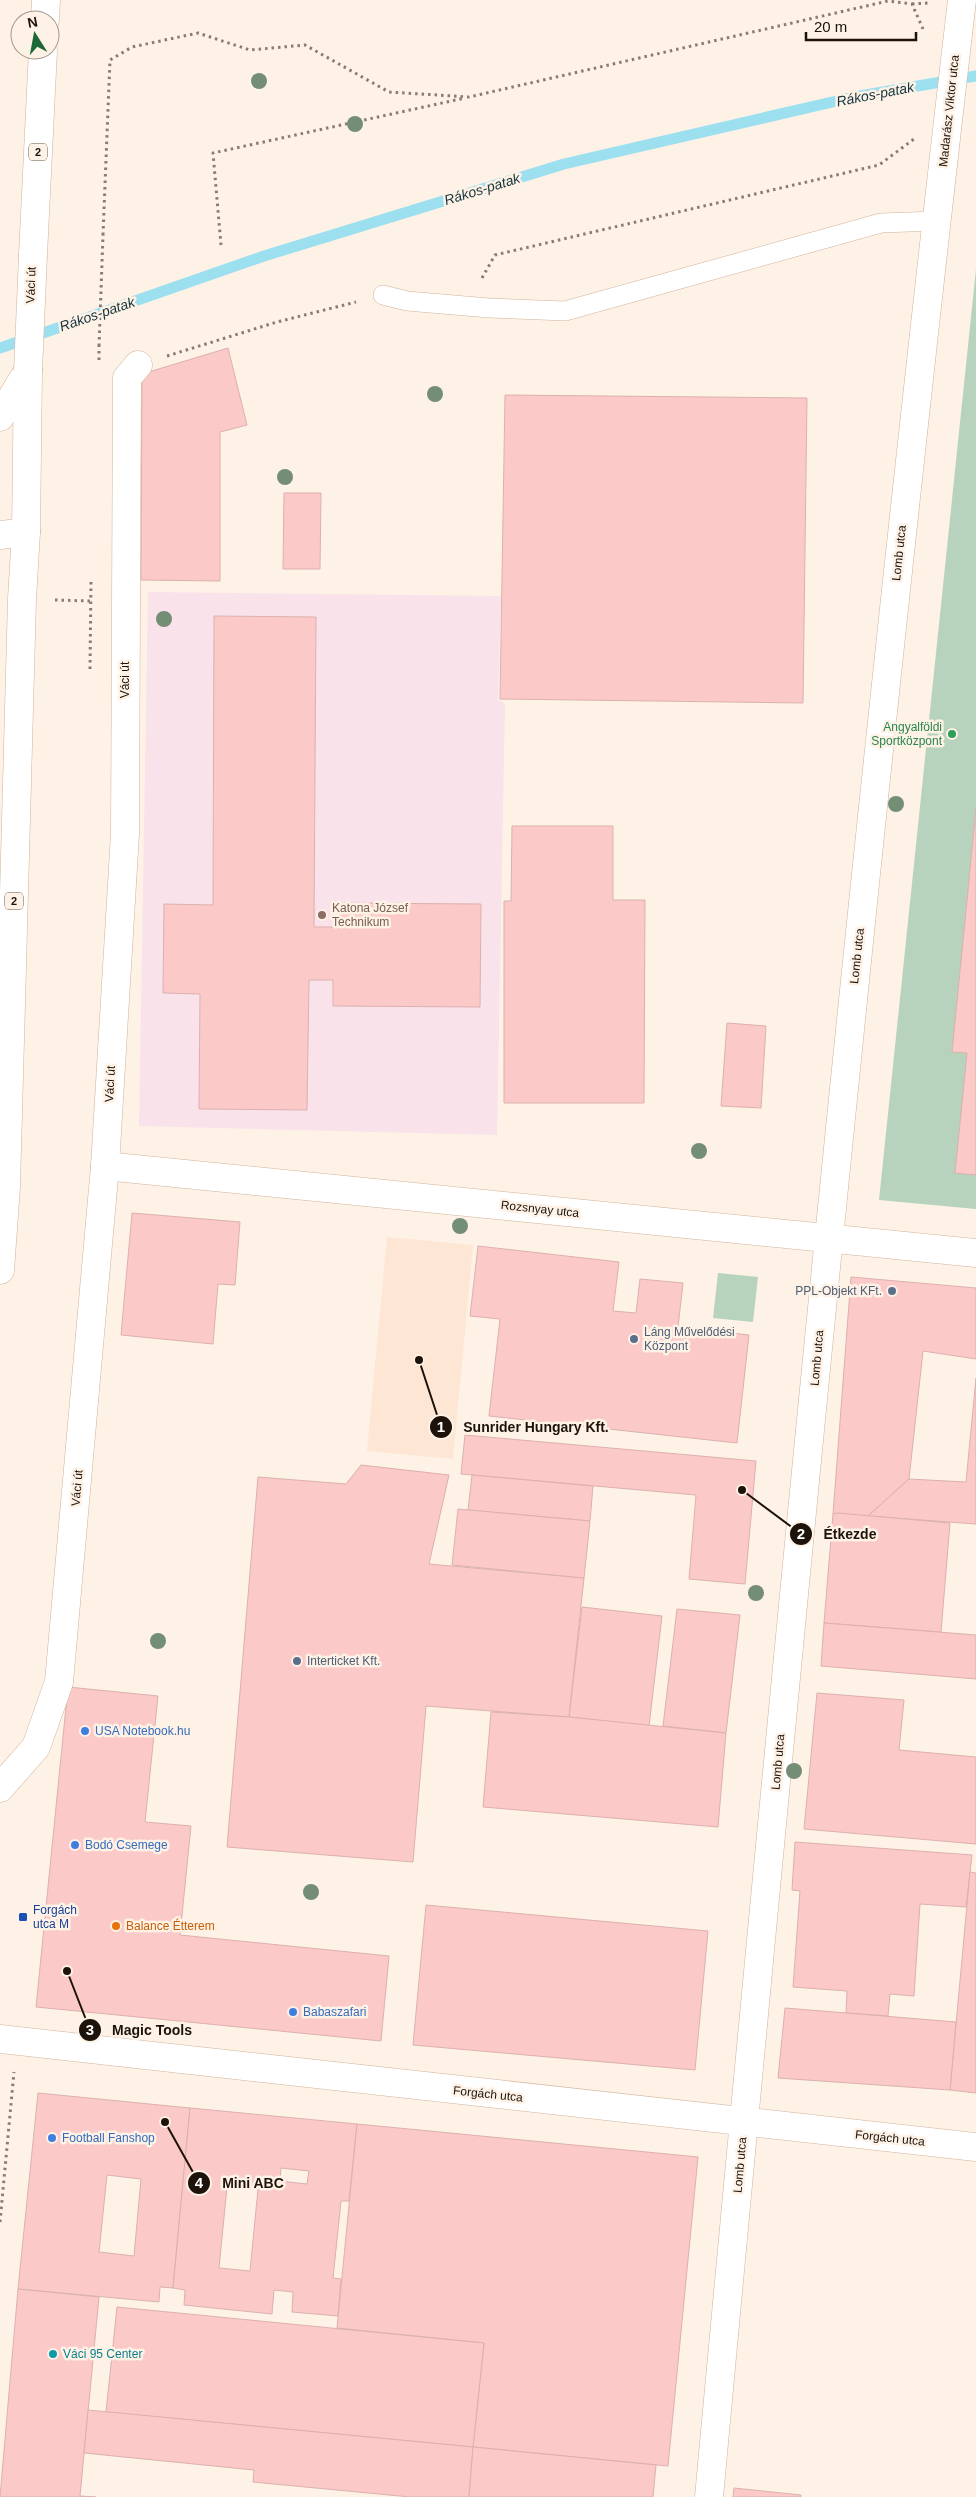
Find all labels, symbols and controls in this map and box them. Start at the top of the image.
north arrow [10,10,60,60]
scale bar [806,10,916,42]
text: N [26,13,39,31]
text: 20 m [814,18,847,35]
street label: Madarász Viktor utca [936,54,962,168]
water label: Rákos-patak [835,78,916,109]
road number: 2 [29,144,47,160]
water label: Rákos-patak [442,170,523,208]
street label: Váci út [23,266,39,304]
water label: Rákos-patak [57,293,138,334]
street label: Lomb utca [889,524,909,582]
street label: Váci út [118,661,132,698]
place label: Angyalföldi Sportközpont [871,720,943,748]
marker: Angyalföldi Sportközpont [946,728,958,740]
road number: 2 [5,892,23,909]
place label: Katona József Technikum [332,901,409,929]
marker: Katona József Technikum [316,909,328,921]
street label: Lomb utca [847,927,867,985]
street label: Váci út [102,1065,118,1103]
street label: Rozsnyay utca [500,1198,580,1220]
place label: PPL-Objekt KFt. [795,1284,882,1298]
marker: PPL-Objekt KFt. [886,1285,898,1297]
place label: Láng Művelődési Központ [644,1325,735,1353]
street label: Lomb utca [808,1329,826,1387]
marker: Láng Művelődési Központ [628,1333,640,1345]
callout: Sunrider Hungary Kft. [429,1413,619,1442]
text: 1 [437,1418,445,1435]
text: Sunrider Hungary Kft. [463,1419,609,1435]
street label: Váci út [68,1468,86,1507]
callout: Étkezde [788,1520,886,1549]
text: 2 [797,1525,805,1542]
text: Étkezde [824,1526,877,1542]
place label: Interticket Kft. [307,1654,380,1668]
marker: Interticket Kft. [291,1655,303,1667]
place label: USA Notebook.hu [95,1724,190,1738]
marker: USA Notebook.hu [79,1725,91,1737]
street label: Lomb utca [769,1733,787,1791]
place label: Bodó Csemege [85,1838,168,1852]
marker: Bodó Csemege [69,1839,81,1851]
place label: Forgách utca M [33,1903,77,1931]
marker: Forgách utca M [17,1911,29,1923]
place label: Balance Étterem [126,1918,215,1933]
marker: Balance Étterem [110,1920,122,1932]
place label: Babaszafari [303,2005,366,2019]
marker: Babaszafari [287,2006,299,2018]
callout: Magic Tools [77,2015,202,2044]
text: 3 [86,2021,94,2038]
text: Magic Tools [112,2022,192,2038]
street label: Forgách utca [452,2083,524,2105]
street label: Forgách utca [854,2127,926,2149]
place label: Football Fanshop [62,2131,155,2145]
marker: Football Fanshop [46,2132,58,2144]
street label: Lomb utca [731,2136,749,2194]
callout: Mini ABC [187,2168,294,2197]
text: 4 [195,2174,204,2191]
text: Mini ABC [222,2175,284,2191]
place label: Váci 95 Center [63,2347,142,2361]
marker: Váci 95 Center [47,2348,59,2360]

